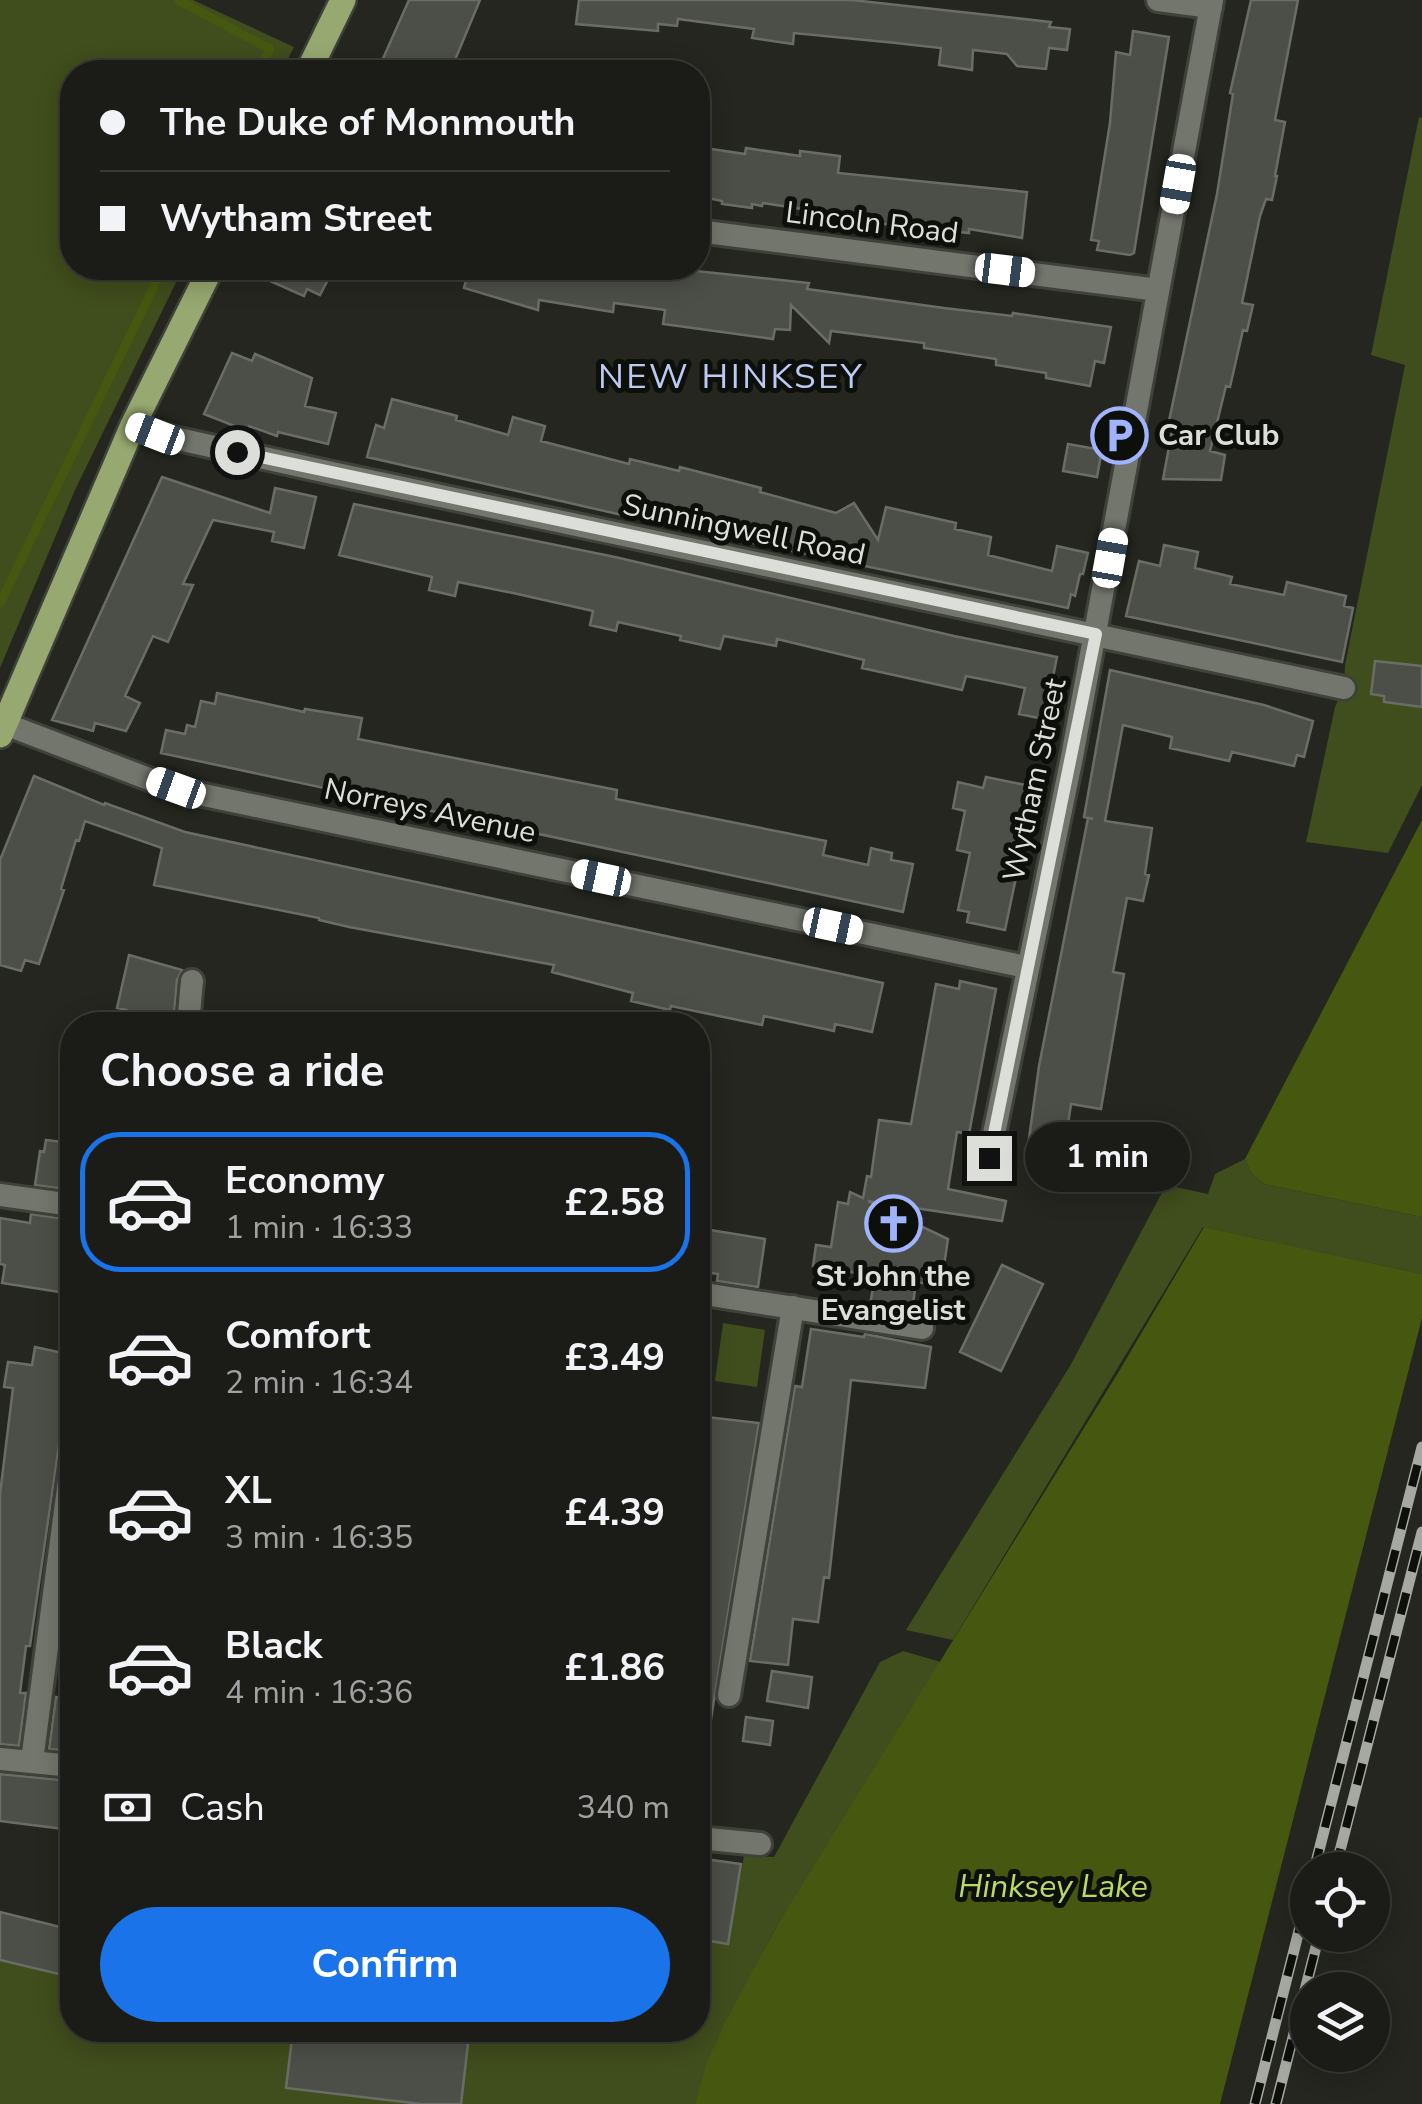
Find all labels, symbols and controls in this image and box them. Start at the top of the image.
text: The Duke of Monmouth [160,97,575,148]
car [1158,152,1198,216]
street label: Lincoln Road [783,192,961,254]
text: Wytham Street [160,193,432,244]
car [973,251,1037,289]
district label: NEW HINKSEY [598,353,864,400]
parking icon: Car Club [1089,405,1149,465]
car [122,409,188,459]
place label: Car Club [1158,415,1279,456]
route start [215,430,260,475]
street label: Sunningwell Road [619,484,869,576]
car [1090,526,1130,590]
street label: Wytham Street [993,674,1077,885]
car [143,764,209,812]
street label: Norreys Avenue [320,769,540,853]
car [569,857,633,899]
car [801,905,865,947]
text: Choose a ride [100,1041,385,1102]
callout: 1 min [1024,1123,1189,1193]
text: 1 min [1066,1135,1149,1178]
route end [967,1136,1012,1181]
text: Economy [225,1155,384,1206]
icon: car [105,1157,195,1247]
text: £2.58 [564,1177,665,1228]
church icon: St John the Evangelist [863,1194,923,1254]
text: 1 min · 16:33 [225,1206,413,1249]
place label: St John the Evangelist [816,1256,970,1331]
text: Comfort [225,1310,370,1361]
icon: car [105,1312,195,1402]
text: £3.49 [564,1332,665,1383]
text: 2 min · 16:34 [225,1361,413,1404]
text: XL [225,1465,272,1516]
icon: car [105,1467,195,1557]
text: £4.39 [564,1487,665,1538]
text: 3 min · 16:35 [225,1516,413,1559]
text: Black [225,1620,322,1671]
icon: car [105,1622,195,1712]
text: £1.86 [564,1642,665,1693]
text: 4 min · 16:36 [225,1671,413,1714]
icon: cash [100,1780,155,1835]
text: Cash [180,1782,265,1833]
text: 340 m [577,1786,670,1829]
map controls [1290,1852,1390,2072]
button: locate [1290,1852,1390,1952]
water label: Hinksey Lake [958,1865,1148,1908]
button: Confirm [100,1907,670,2022]
button: layers [1290,1972,1390,2072]

